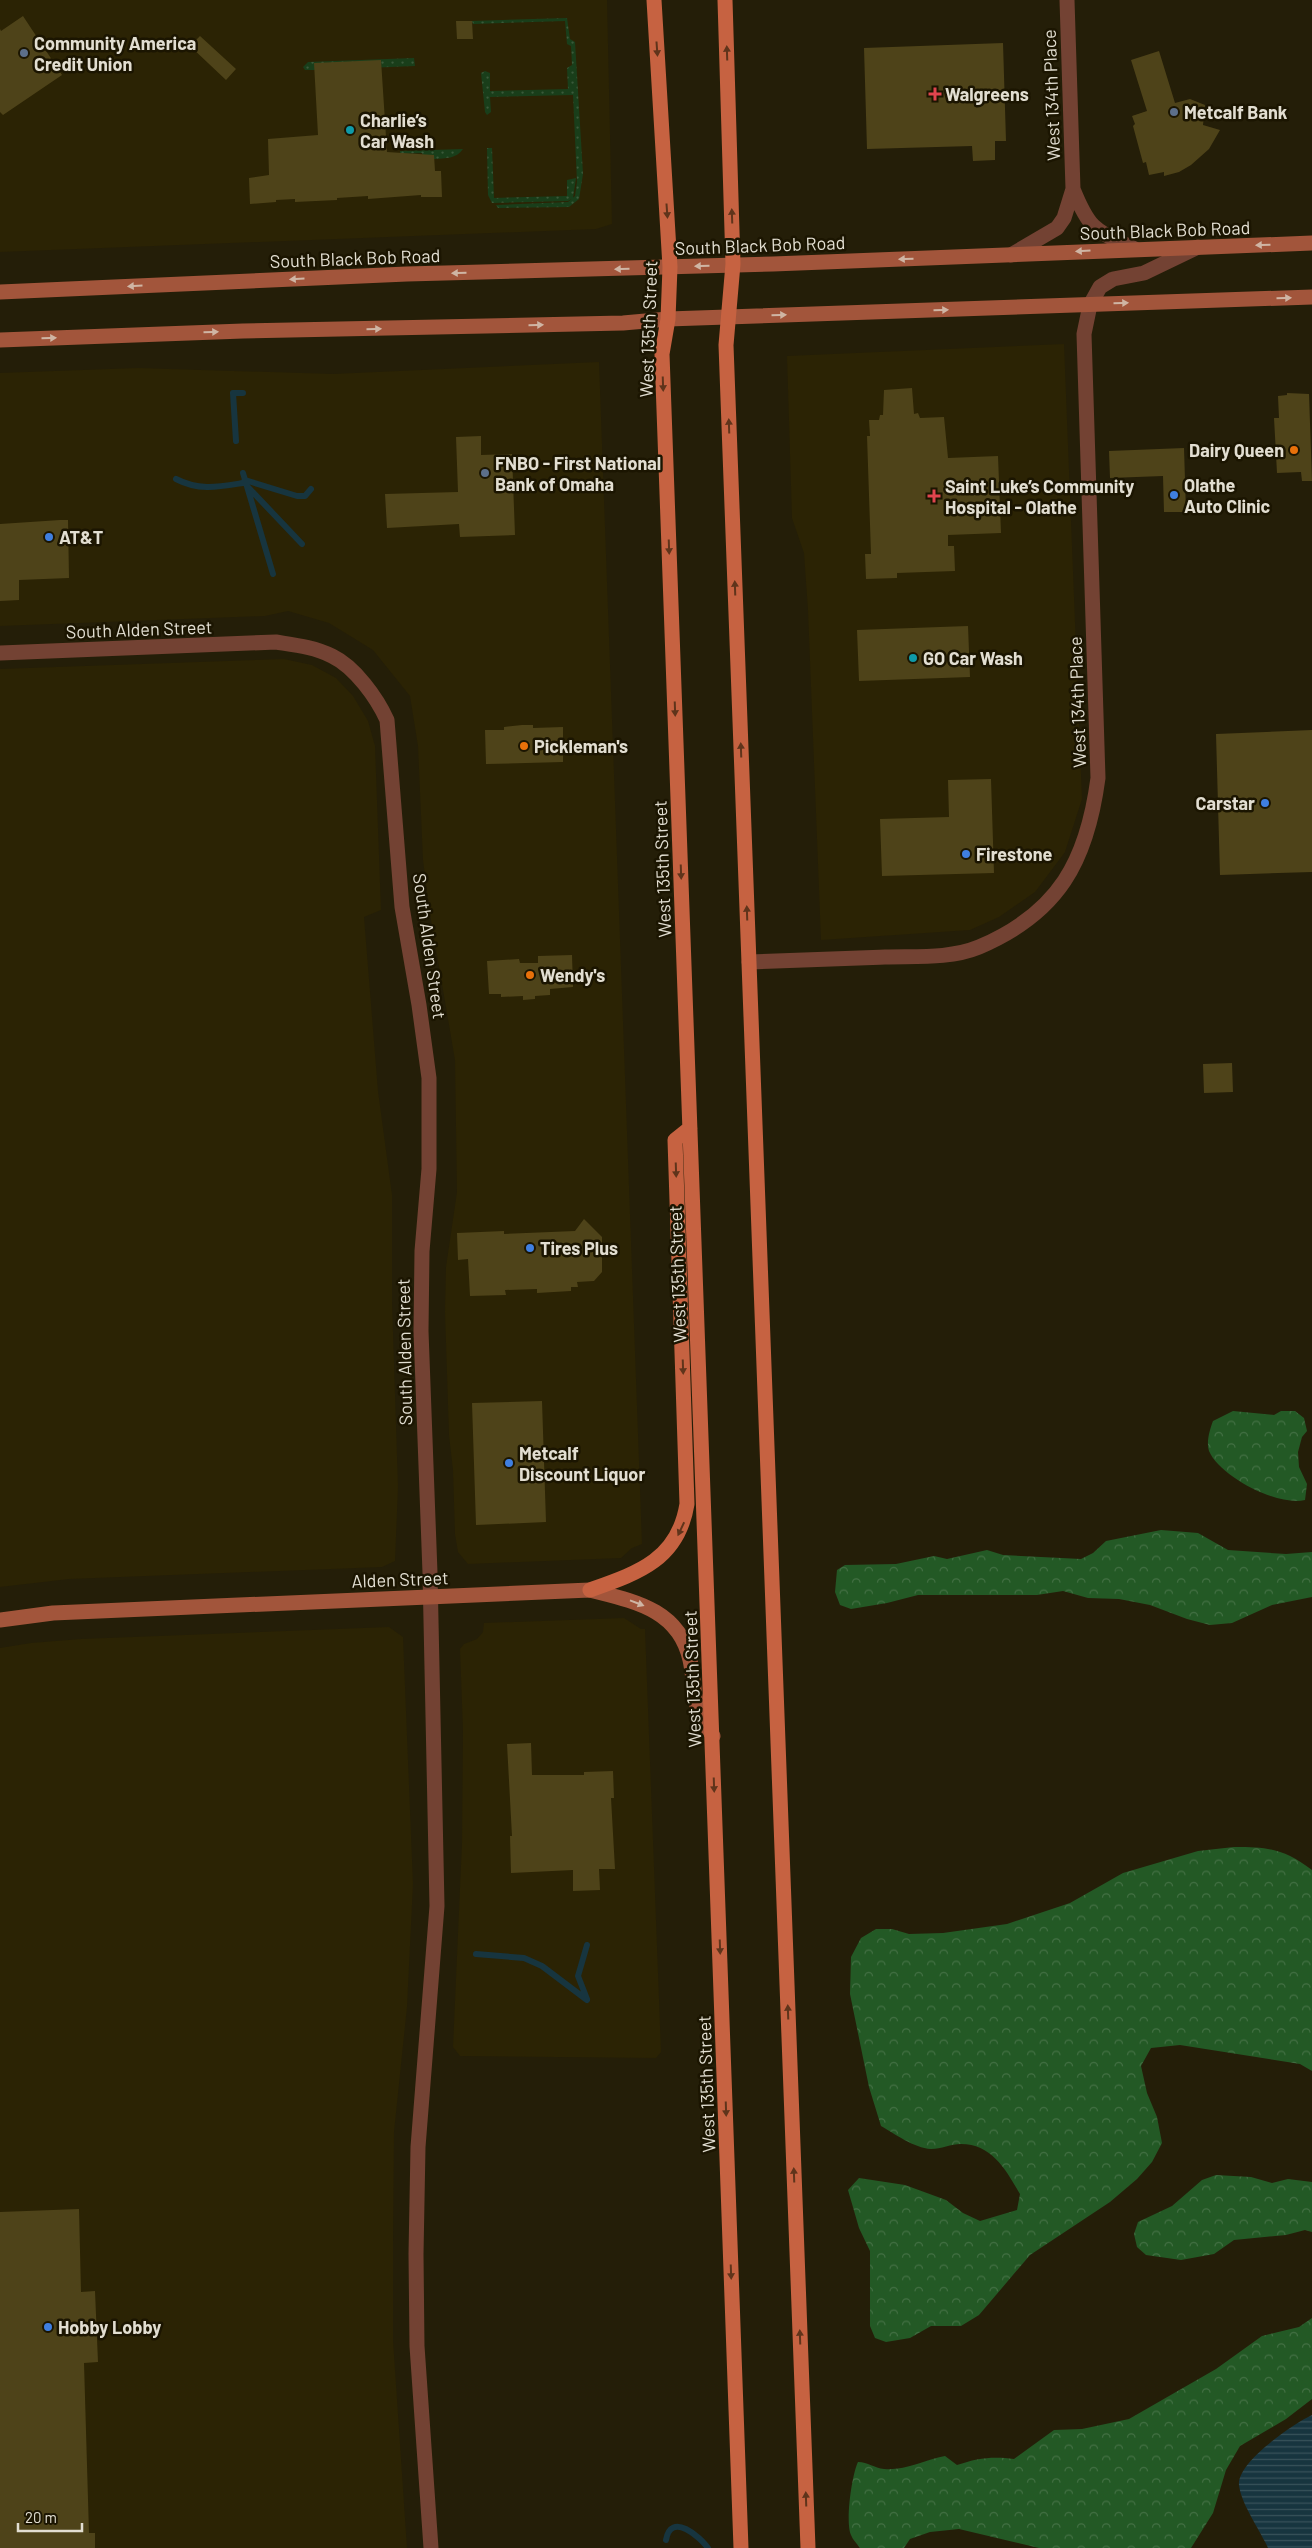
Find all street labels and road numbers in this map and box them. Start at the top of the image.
street label: West 134th Place [1038,29,1064,161]
street label: South Black Bob Road [1079,216,1251,244]
street label: South Black Bob Road [674,231,846,259]
street label: South Black Bob Road [269,244,441,272]
street label: West 135th Street [635,260,661,398]
street label: South Alden Street [65,615,213,643]
street label: West 134th Place [1064,636,1090,768]
street label: West 135th Street [649,800,675,938]
street label: South Alden Street [409,872,451,1020]
street label: West 135th Street [664,1205,690,1343]
street label: South Alden Street [392,1278,416,1426]
street label: Alden Street [351,1566,449,1592]
street label: West 135th Street [679,1610,705,1748]
street label: West 135th Street [693,2015,719,2153]

